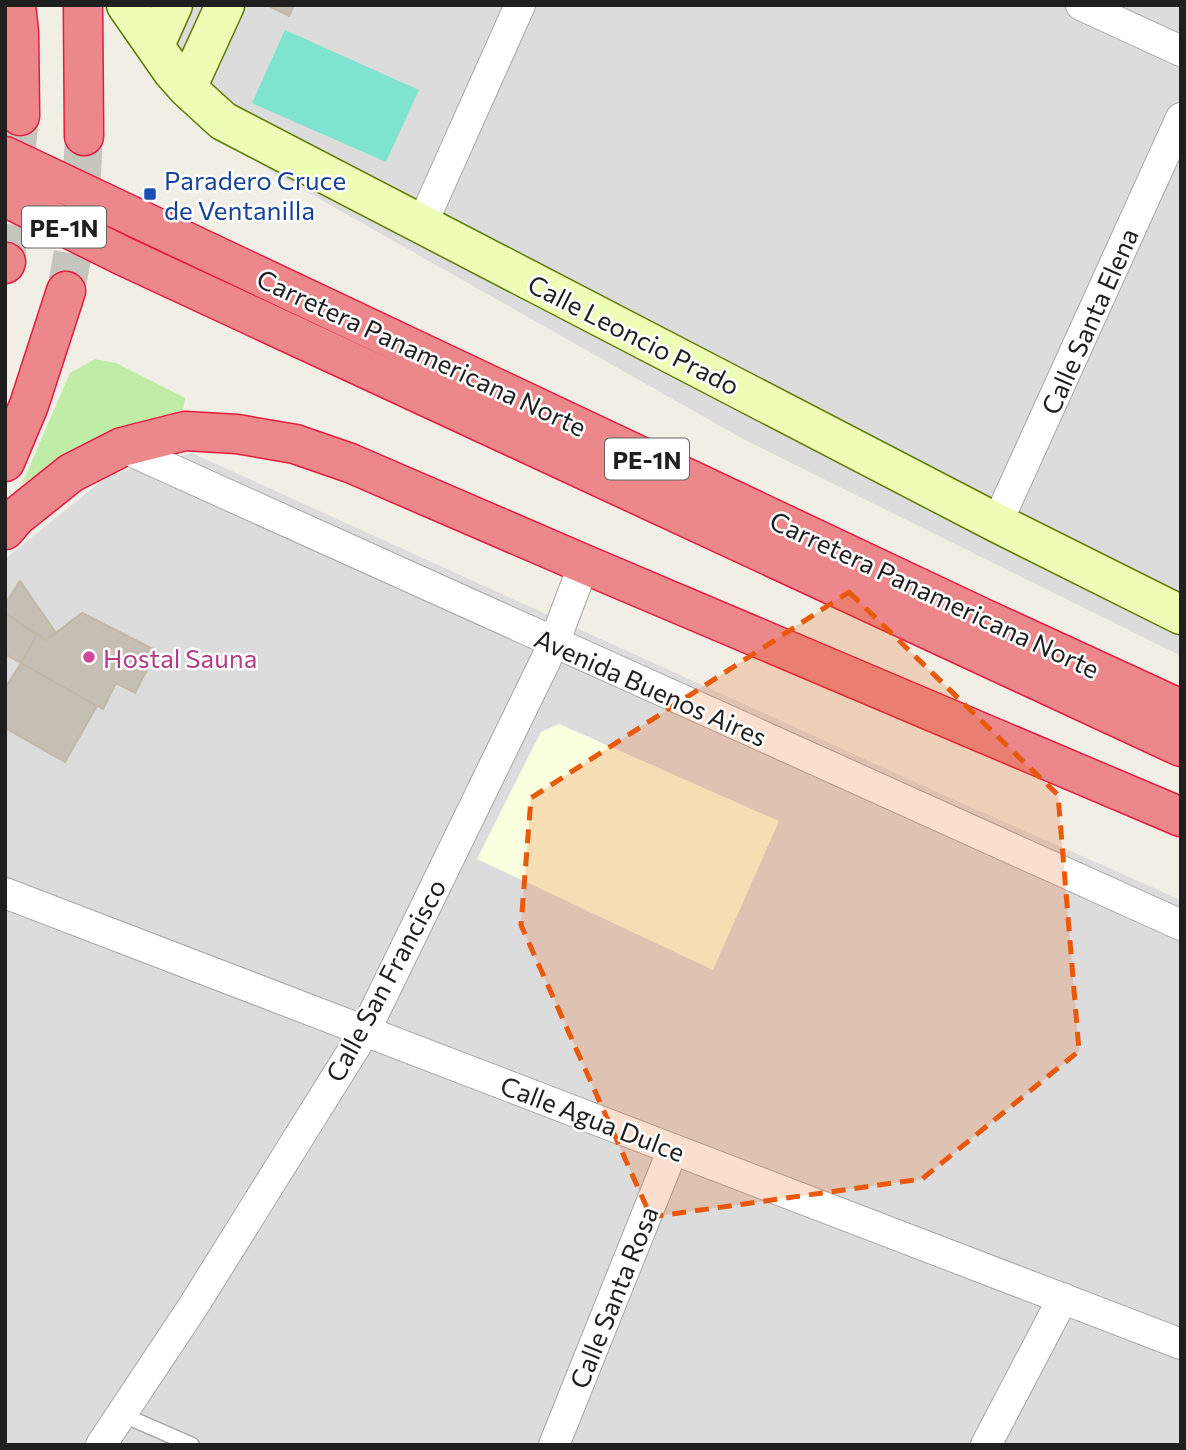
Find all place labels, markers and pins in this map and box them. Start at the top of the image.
place label: Paradero Cruce de Ventanilla [164,164,346,225]
marker: Paradero Cruce de Ventanilla [142,186,158,202]
place label: Hostal Sauna [103,642,257,673]
marker: Hostal Sauna [81,649,97,665]

